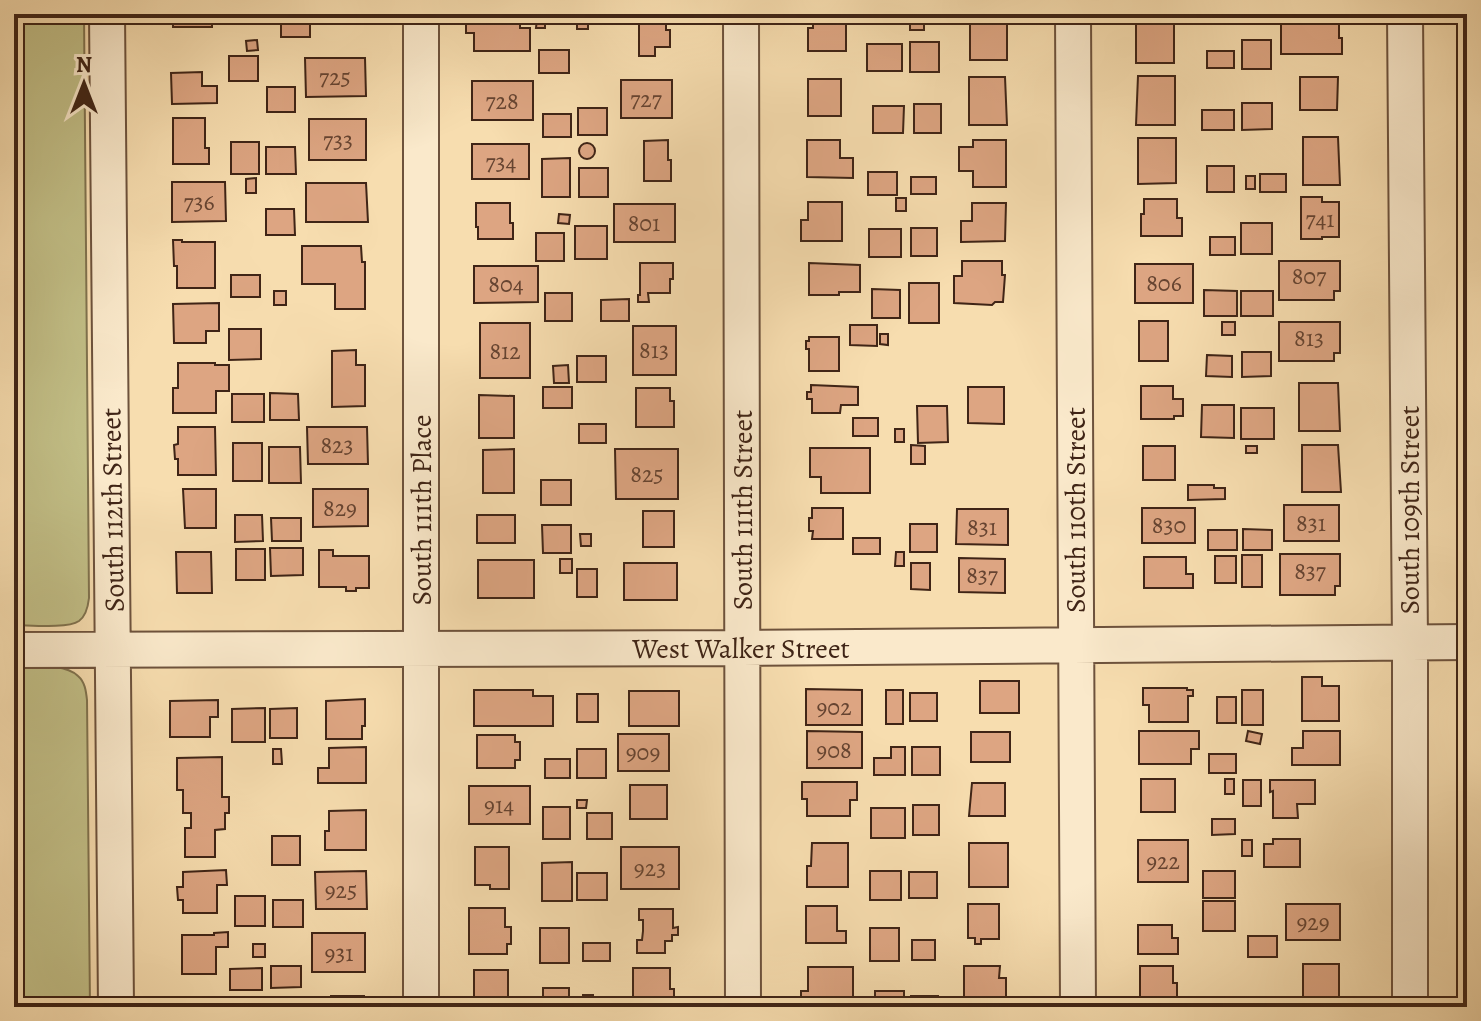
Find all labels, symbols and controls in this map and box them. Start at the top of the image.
north arrow [44,44,124,124]
text: N [76,50,92,80]
house number: 725 [319,61,351,93]
house number: 727 [630,83,663,115]
house number: 728 [485,85,519,117]
house number: 733 [323,124,353,156]
house number: 734 [486,146,517,178]
house number: 736 [183,186,215,218]
house number: 741 [1305,203,1335,235]
house number: 801 [628,207,660,239]
house number: 807 [1292,260,1327,292]
house number: 806 [1146,267,1182,299]
house number: 804 [488,268,524,300]
house number: 813 [1294,322,1324,354]
house number: 813 [639,334,669,366]
house number: 812 [489,335,521,367]
street label: South 109th Street [1391,406,1429,614]
street label: South 110th Street [1057,407,1095,613]
street label: South 112th Street [92,408,134,612]
street label: South 111th Street [724,410,762,610]
street label: South 111th Place [403,415,441,605]
house number: 823 [320,429,354,461]
house number: 825 [630,458,664,490]
house number: 829 [323,492,357,524]
house number: 831 [1296,507,1326,539]
house number: 830 [1152,509,1186,541]
house number: 831 [967,511,997,543]
house number: 837 [1294,555,1327,587]
house number: 837 [966,559,999,591]
street label: West Walker Street [631,630,850,668]
house number: 902 [816,691,852,723]
house number: 908 [816,734,852,766]
house number: 909 [626,736,660,768]
house number: 914 [484,789,514,821]
house number: 922 [1146,845,1180,877]
house number: 923 [634,852,666,884]
house number: 925 [325,874,357,906]
house number: 929 [1296,906,1330,938]
house number: 931 [324,937,354,969]

